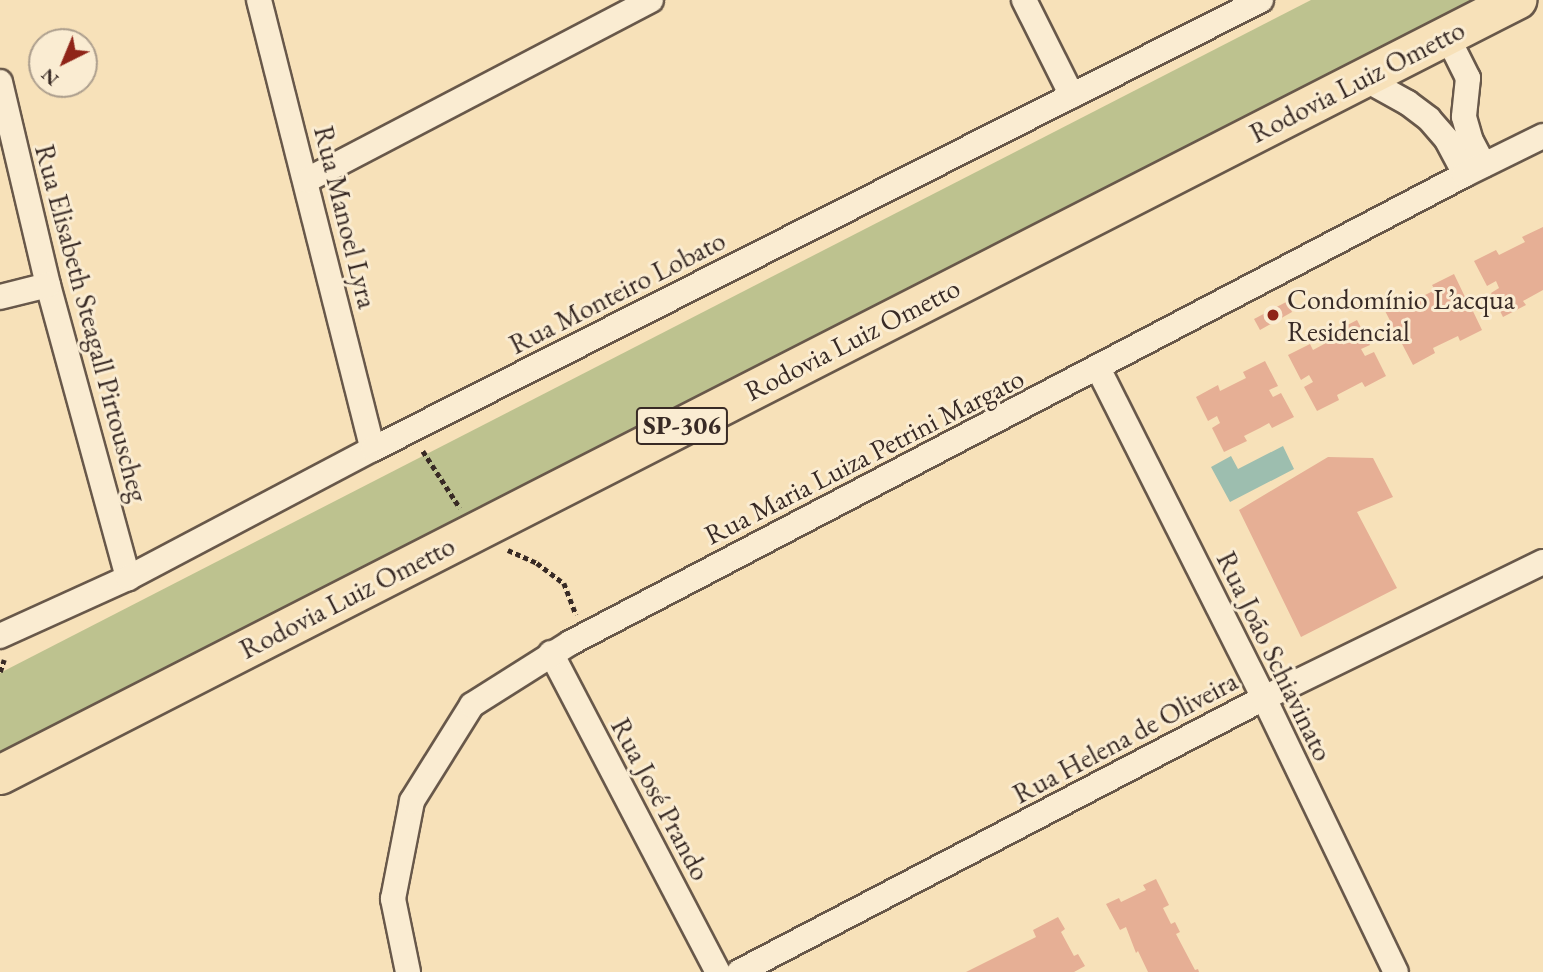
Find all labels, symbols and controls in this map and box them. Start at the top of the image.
street label: Rodovia Luiz Ometto [1244,12,1470,150]
north arrow [28,28,98,98]
text: N [36,63,64,92]
street label: Rua Manoel Lyra [307,122,385,312]
street label: Rua Elisabeth Steagall Pirtouscheg [28,141,156,505]
street label: Rua Monteiro Lobato [503,223,731,361]
street label: Rodovia Luiz Ometto [739,270,965,408]
place label: Condomínio L’acqua Residencial [1287,282,1515,348]
marker: Condomínio L’acqua Residencial [1265,307,1281,323]
street label: Rua Maria Luiza Petrini Margato [699,361,1029,551]
road number: SP-306 [635,404,729,448]
street label: Rodovia Luiz Ometto [234,528,460,666]
street label: Rua João Schiavinato [1210,546,1340,766]
street label: Rua Helena de Oliveira [1007,664,1243,810]
street label: Rua José Prando [604,712,718,886]

